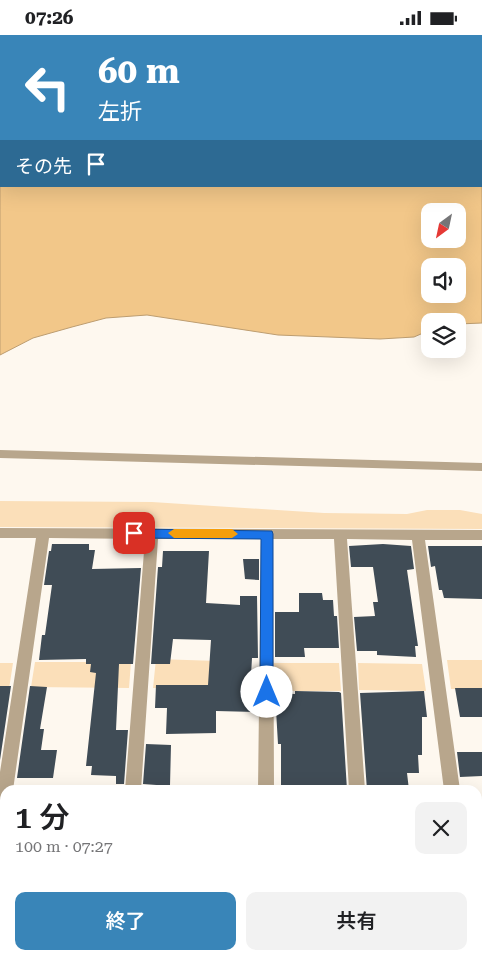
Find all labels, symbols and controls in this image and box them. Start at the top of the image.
text: 07:26 [25,6,74,29]
text: 60 m [98,51,180,92]
icon: left [15,55,80,120]
text: 左折 [98,99,142,124]
icon: arrive [82,150,110,178]
text: その先 [15,155,72,178]
north arrow [421,203,466,247]
map controls [421,203,466,358]
button: sound [421,258,466,303]
button: layers [421,313,466,358]
pin [113,512,155,554]
icon: arrive [120,519,148,547]
position arrow [240,665,292,717]
text: 1 分 [15,800,69,835]
button: close [415,802,467,854]
text: 100 m · 07:27 [15,837,113,856]
button: 終了 [15,892,236,950]
button: 共有 [246,892,467,950]

